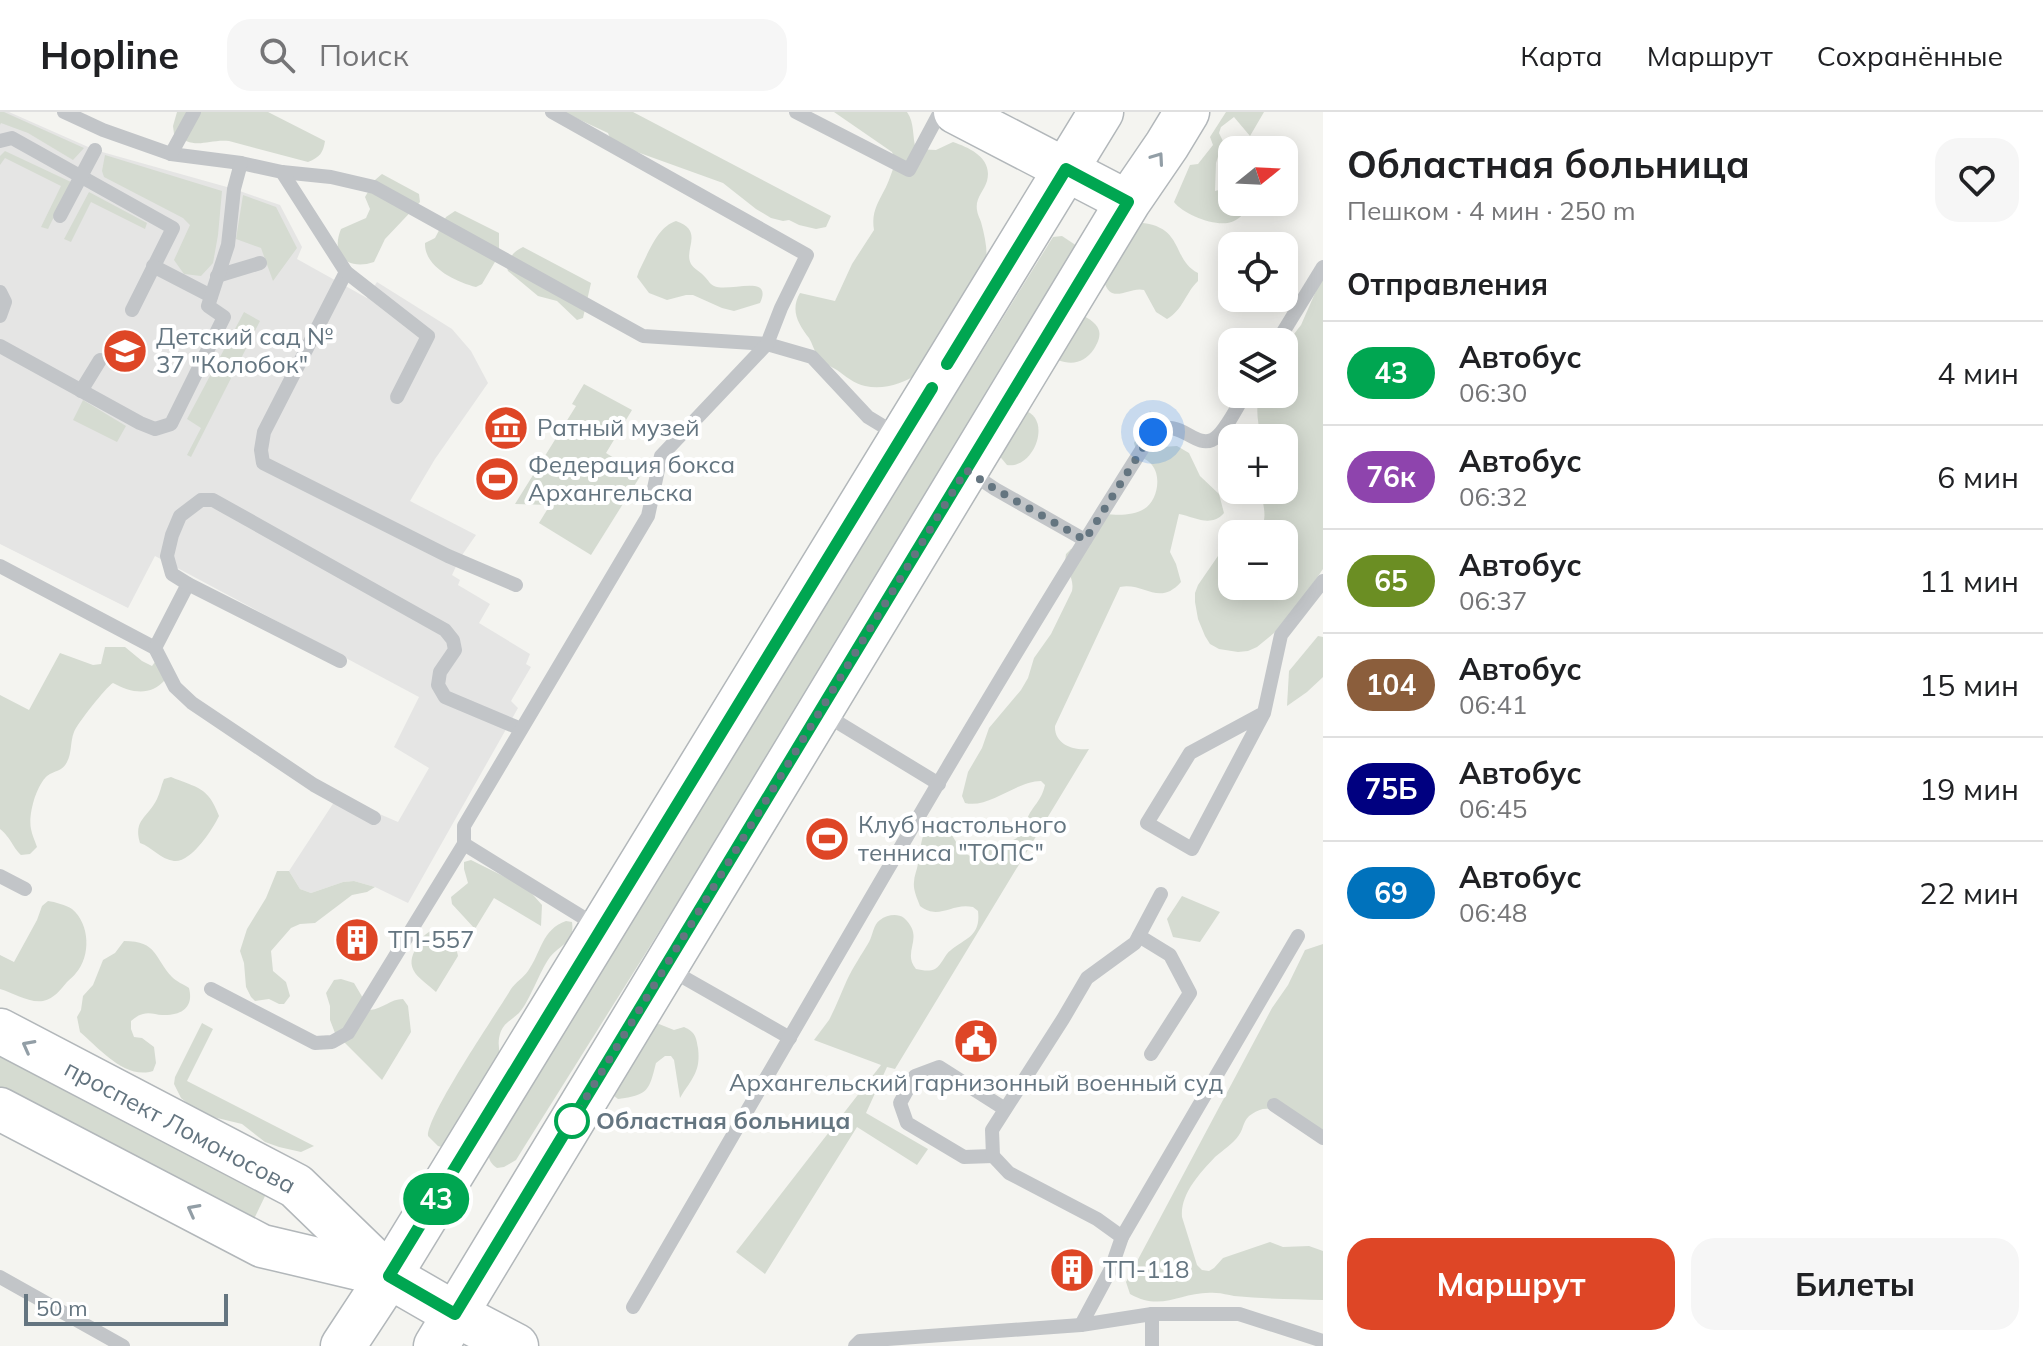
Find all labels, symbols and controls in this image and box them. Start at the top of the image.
search box [227,19,787,91]
text: Hopline [40,31,179,79]
icon: search [255,33,299,77]
text: Поиск [319,36,409,74]
text: Карта [1520,38,1603,73]
text: Маршрут [1647,38,1773,73]
text: Сохранённые [1817,38,2003,73]
north arrow [1218,136,1298,216]
map controls [1218,136,1298,600]
button: heart [1935,138,2019,222]
text: Областная больница [1347,140,1750,188]
one-way arrow [1148,152,1163,166]
text: Пешком · 4 мин · 250 m [1347,194,1636,227]
button: locate [1218,232,1298,312]
text: Отправления [1347,265,1548,303]
place label: Детский сад № 37 "Колобок" [156,321,333,379]
school or university icon: Детский сад № 37 "Колобок" [101,327,149,375]
button: layers [1218,328,1298,408]
text: Автобус [1459,338,1582,376]
text: 4 мин [1937,354,2019,392]
text: 43 [1374,355,1408,390]
text: 06:30 [1459,376,1527,409]
museum icon: Ратный музей [482,404,530,452]
place label: Ратный музей [537,412,700,442]
your location [1133,412,1173,452]
button: + [1218,424,1298,504]
text: Автобус [1459,442,1582,480]
place label: Федерация бокса Архангельска [528,449,735,507]
sports icon: Федерация бокса Архангельска [473,455,521,503]
text: 6 мин [1937,458,2019,496]
text: 76к [1366,459,1416,494]
text: 06:32 [1459,480,1527,513]
button: − [1218,520,1298,600]
text: Автобус [1459,546,1582,584]
text: 11 мин [1919,562,2019,600]
text: 65 [1374,563,1408,598]
text: 06:37 [1459,584,1527,617]
text: Автобус [1459,650,1582,688]
text: 15 мин [1919,666,2019,704]
text: 104 [1366,667,1416,702]
text: 06:41 [1459,688,1527,721]
text: Автобус [1459,754,1582,792]
text: 19 мин [1919,770,2019,808]
text: 75Б [1365,771,1417,806]
text: 06:45 [1459,792,1527,825]
place label: Клуб настольного тенниса "ТОПС" [858,809,1067,867]
sports icon: Клуб настольного тенниса "ТОПС" [803,815,851,863]
text: Автобус [1459,858,1582,896]
text: 22 мин [1919,874,2019,912]
text: 69 [1374,875,1408,910]
text: 06:48 [1459,896,1527,929]
building icon: ТП-557 [333,916,381,964]
place label: ТП-557 [388,924,474,954]
public building icon: Архангельский гарнизонный военный суд [952,1017,1000,1065]
one-way arrow [22,1041,37,1056]
street label: проспект Ломоносова [60,1052,301,1200]
place label: Архангельский гарнизонный военный суд [729,1067,1223,1097]
marker: Областная больница [555,1104,589,1138]
place label: Областная больница [596,1105,850,1135]
line badge: 43 [400,1173,472,1225]
text: 43 [419,1181,453,1216]
one-way arrow [186,1205,201,1220]
button: Маршрут [1347,1238,1675,1330]
button: Билеты [1691,1238,2019,1330]
building icon: ТП-118 [1048,1246,1096,1294]
place label: ТП-118 [1103,1254,1189,1284]
scale bar [24,1290,228,1326]
text: 50 m [36,1294,87,1322]

